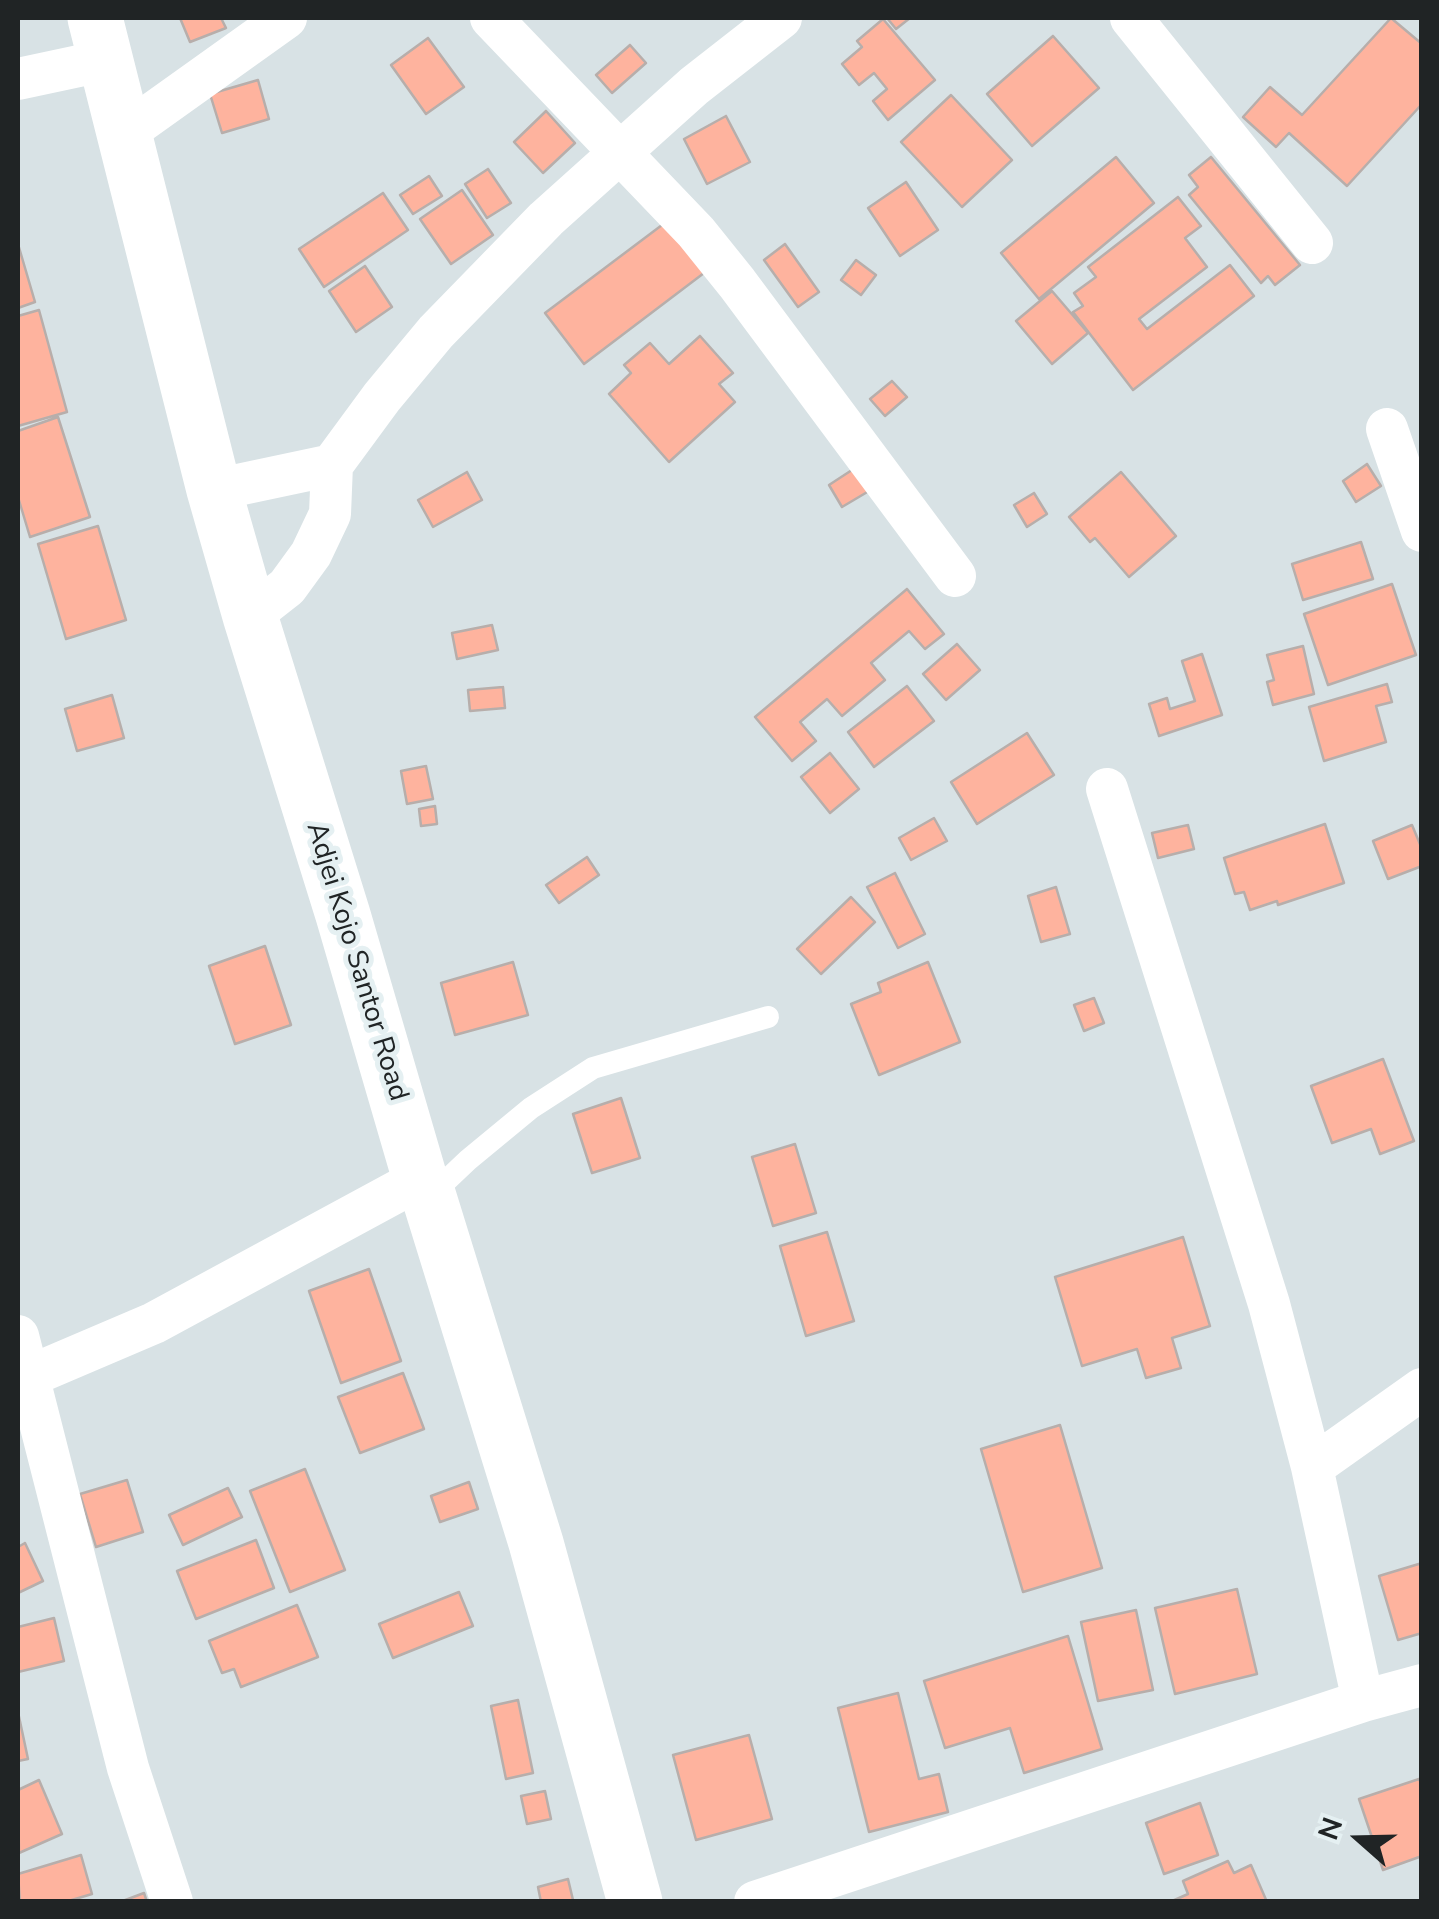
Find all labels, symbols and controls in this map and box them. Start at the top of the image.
street label: Adjei Kojo Santor Road [298,819,414,1105]
north arrow [1309,1789,1409,1889]
text: N [1309,1812,1352,1845]

